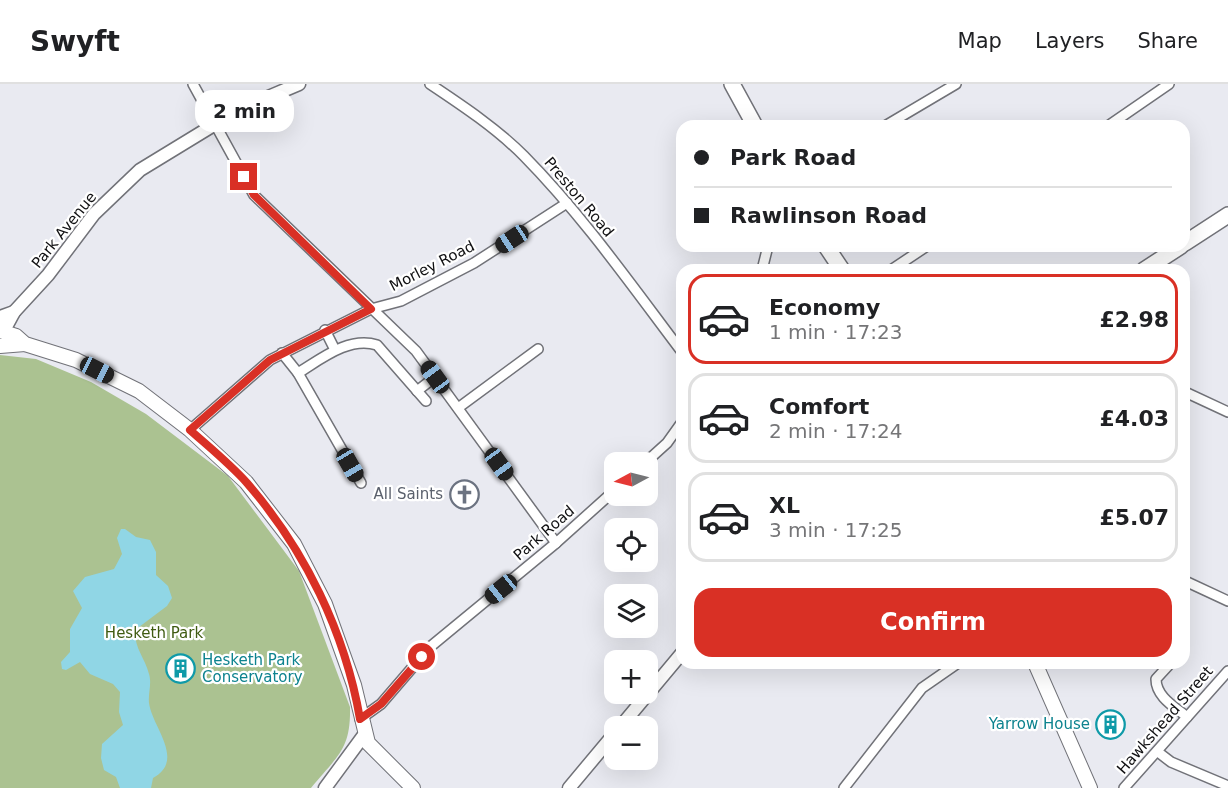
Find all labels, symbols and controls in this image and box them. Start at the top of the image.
text: Swyft [30,25,120,58]
text: Map [958,29,1002,53]
text: Layers [1035,29,1104,53]
text: Share [1137,29,1198,53]
callout: 2 min [194,90,294,132]
text: 2 min [213,99,276,123]
text: Park Road [730,145,856,170]
street label: Preston Road [540,153,618,241]
route end [230,163,257,190]
street label: Park Avenue [28,188,100,272]
text: Rawlinson Road [730,203,927,228]
car [492,222,532,256]
street label: Morley Road [386,237,478,295]
icon: car [697,292,751,346]
text: Economy [769,295,880,320]
text: £2.98 [1099,307,1169,332]
text: 1 min · 17:23 [769,320,903,344]
car [77,354,117,386]
car [417,357,453,397]
icon: car [697,391,751,445]
text: Comfort [769,394,869,419]
text: £4.03 [1099,406,1169,431]
text: 2 min · 17:24 [769,419,903,443]
car [481,444,517,484]
car [333,445,367,485]
north arrow [604,452,658,506]
map controls [604,452,658,770]
church icon: All Saints [448,478,480,510]
place label: All Saints [374,485,443,503]
icon: car [697,490,751,544]
text: XL [769,493,800,518]
street label: Park Road [510,502,578,564]
text: £5.07 [1099,505,1169,530]
button: locate [604,518,658,572]
text: 3 min · 17:25 [769,518,903,542]
car [481,571,521,607]
button: layers [604,584,658,638]
button: Confirm [694,588,1172,657]
park label: Hesketh Park [105,624,203,642]
route start [408,643,435,670]
button: + [604,650,658,704]
place label: Hesketh Park Conservatory [202,651,303,686]
building icon: Hesketh Park Conservatory [165,653,197,685]
street label: Hawkshead Street [1113,662,1217,778]
building icon: Yarrow House [1095,708,1127,740]
place label: Yarrow House [988,715,1090,733]
button: − [604,716,658,770]

